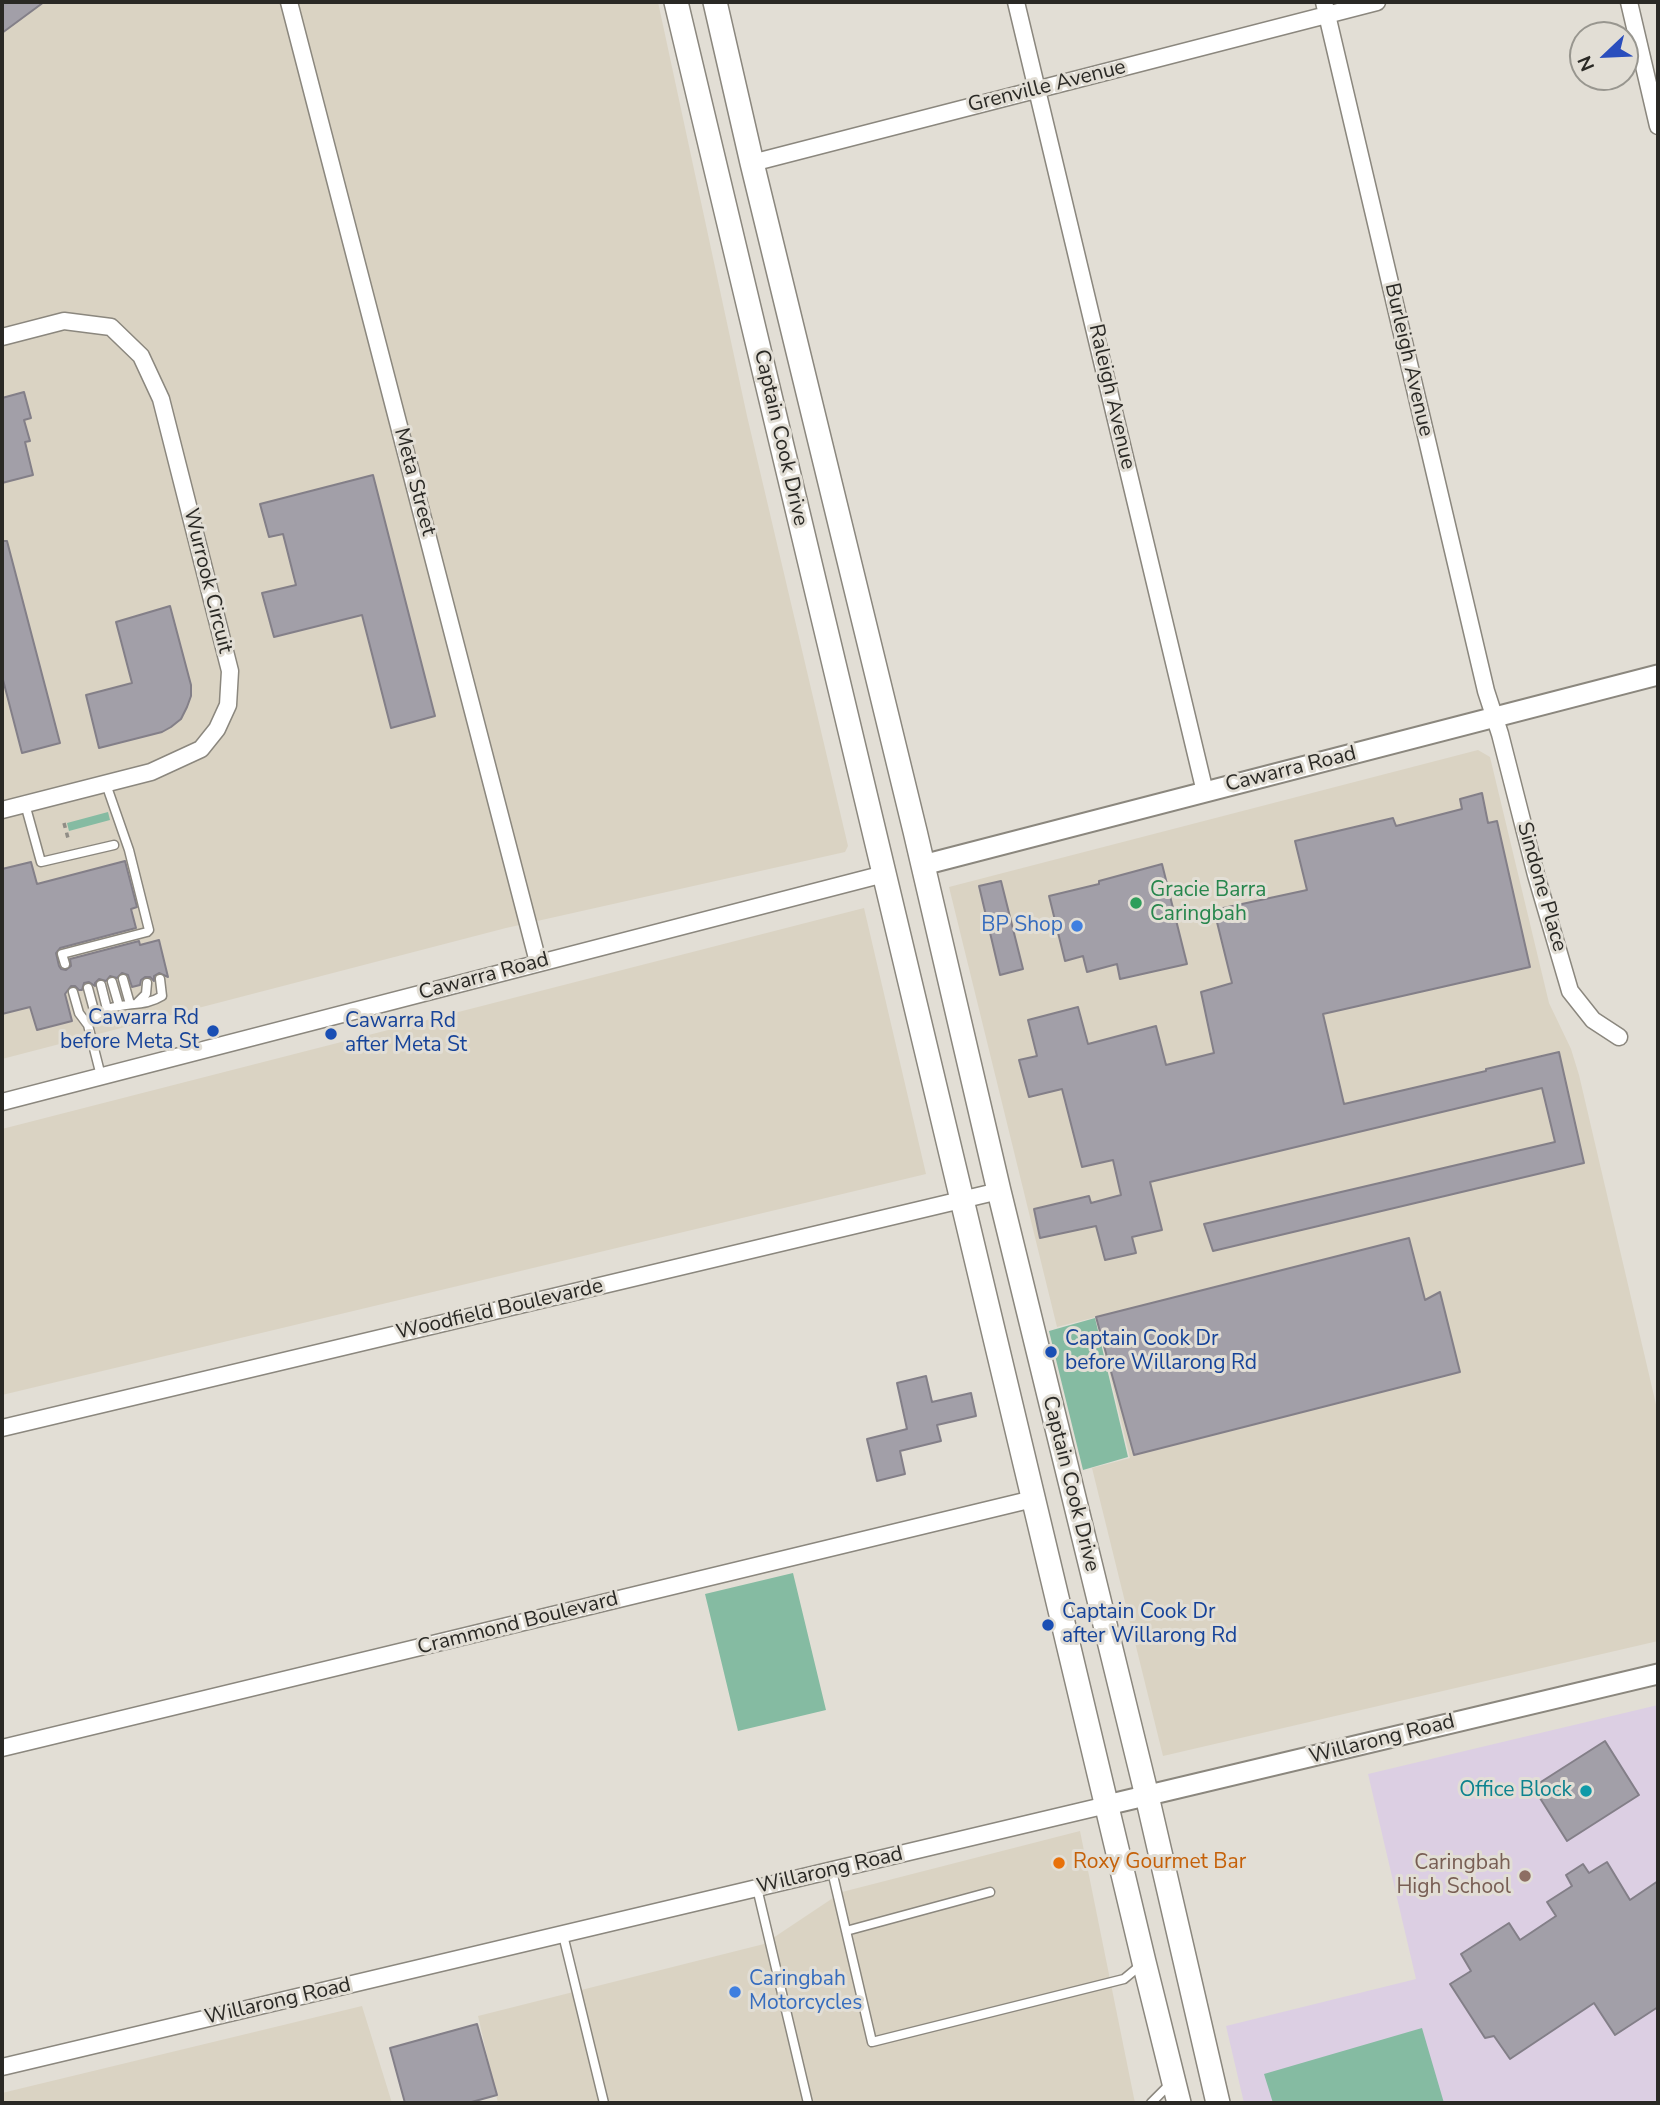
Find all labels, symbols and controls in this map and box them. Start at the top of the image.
north arrow [1569,21,1639,91]
text: N [1572,52,1601,75]
street label: Grenville Avenue [966,55,1128,119]
street label: Burleigh Avenue [1378,281,1438,439]
street label: Raleigh Avenue [1082,322,1140,472]
street label: Captain Cook Drive [747,347,813,529]
street label: Meta Street [388,425,440,539]
street label: Wurrook Circuit [177,506,237,656]
street label: Cawarra Road [1223,742,1359,798]
street label: Sindone Place [1510,819,1572,955]
place label: Gracie Barra Caringbah [1150,878,1266,928]
marker: Gracie Barra Caringbah [1128,895,1144,911]
place label: BP Shop [981,913,1063,939]
marker: BP Shop [1069,918,1085,934]
street label: Cawarra Road [416,948,552,1006]
place label: Cawarra Rd before Meta St [60,1006,199,1056]
place label: Cawarra Rd after Meta St [345,1009,467,1059]
marker: Cawarra Rd before Meta St [205,1023,221,1039]
marker: Cawarra Rd after Meta St [323,1026,339,1042]
street label: Woodfield Boulevarde [394,1274,606,1346]
place label: Captain Cook Dr before Willarong Rd [1065,1327,1257,1377]
marker: Captain Cook Dr before Willarong Rd [1043,1344,1059,1360]
street label: Captain Cook Drive [1036,1394,1104,1574]
street label: Crammond Boulevard [415,1587,621,1661]
place label: Captain Cook Dr after Willarong Rd [1062,1600,1237,1650]
marker: Captain Cook Dr after Willarong Rd [1040,1617,1056,1633]
street label: Willarong Road [1307,1710,1457,1770]
place label: Office Block [1459,1778,1572,1804]
marker: Office Block [1578,1783,1594,1799]
street label: Willarong Road [755,1842,905,1900]
place label: Roxy Gourmet Bar [1073,1850,1246,1876]
place label: Caringbah High School [1396,1851,1511,1901]
marker: Roxy Gourmet Bar [1051,1855,1067,1871]
marker: Caringbah High School [1517,1868,1533,1884]
place label: Caringbah Motorcycles [749,1967,862,2017]
street label: Willarong Road [203,1973,353,2031]
marker: Caringbah Motorcycles [727,1984,743,2000]

